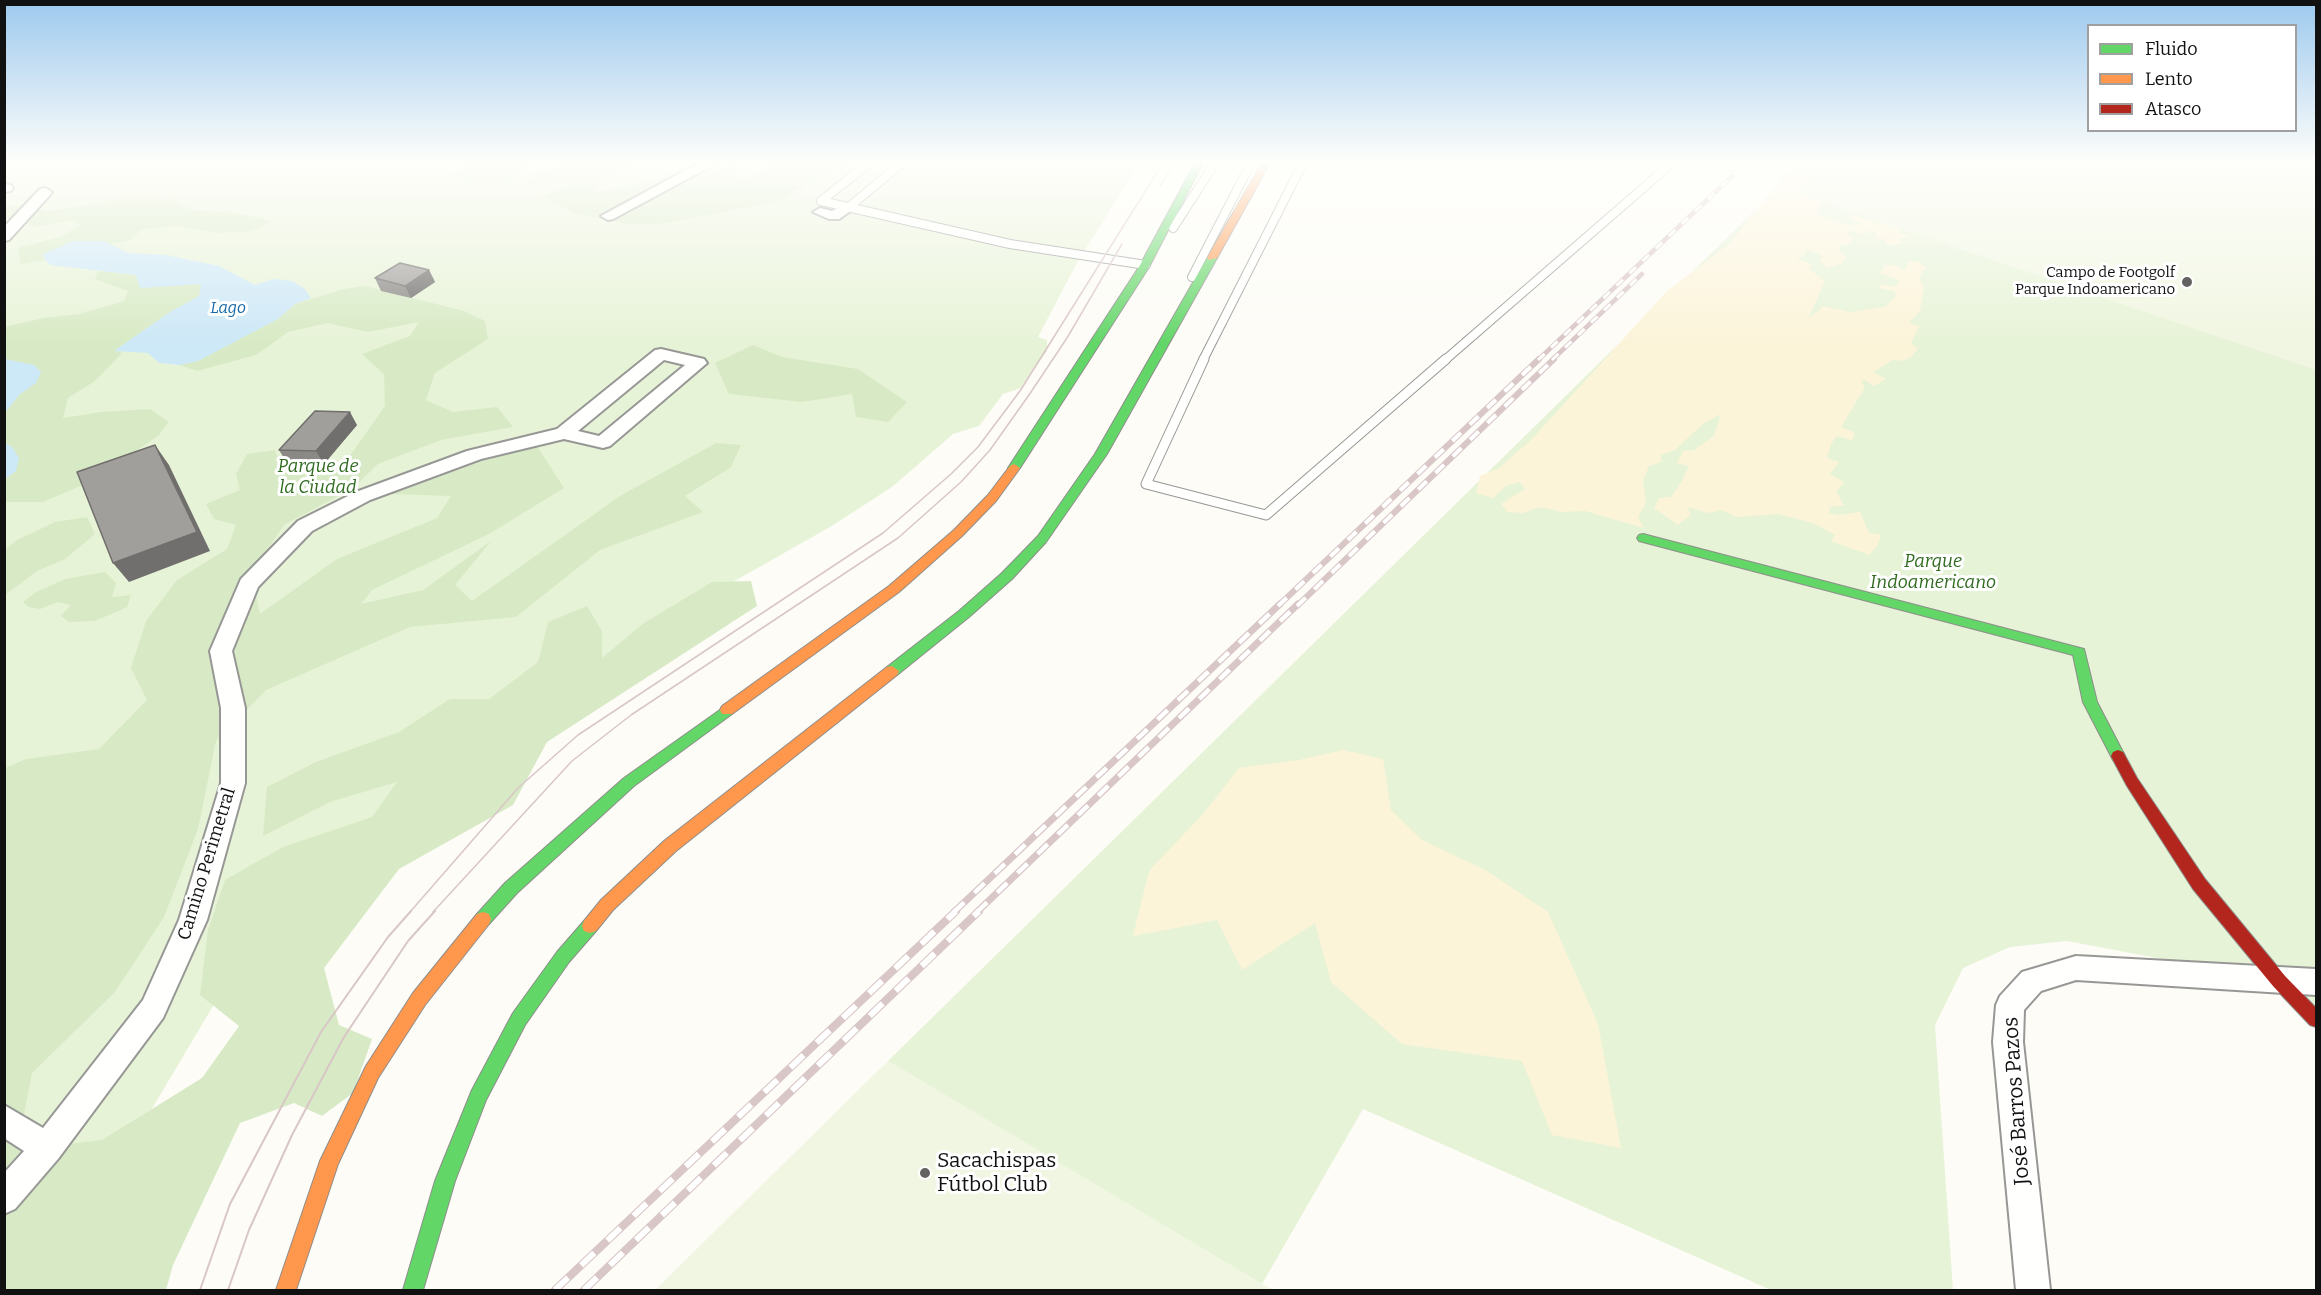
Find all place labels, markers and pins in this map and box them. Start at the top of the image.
place label: Campo de Footgolf Parque Indoamericano [2015,264,2175,299]
marker: Campo de Footgolf Parque Indoamericano [2180,275,2194,289]
place label: Sacachispas Fútbol Club [937,1148,1056,1198]
marker: Sacachispas Fútbol Club [918,1166,932,1180]

